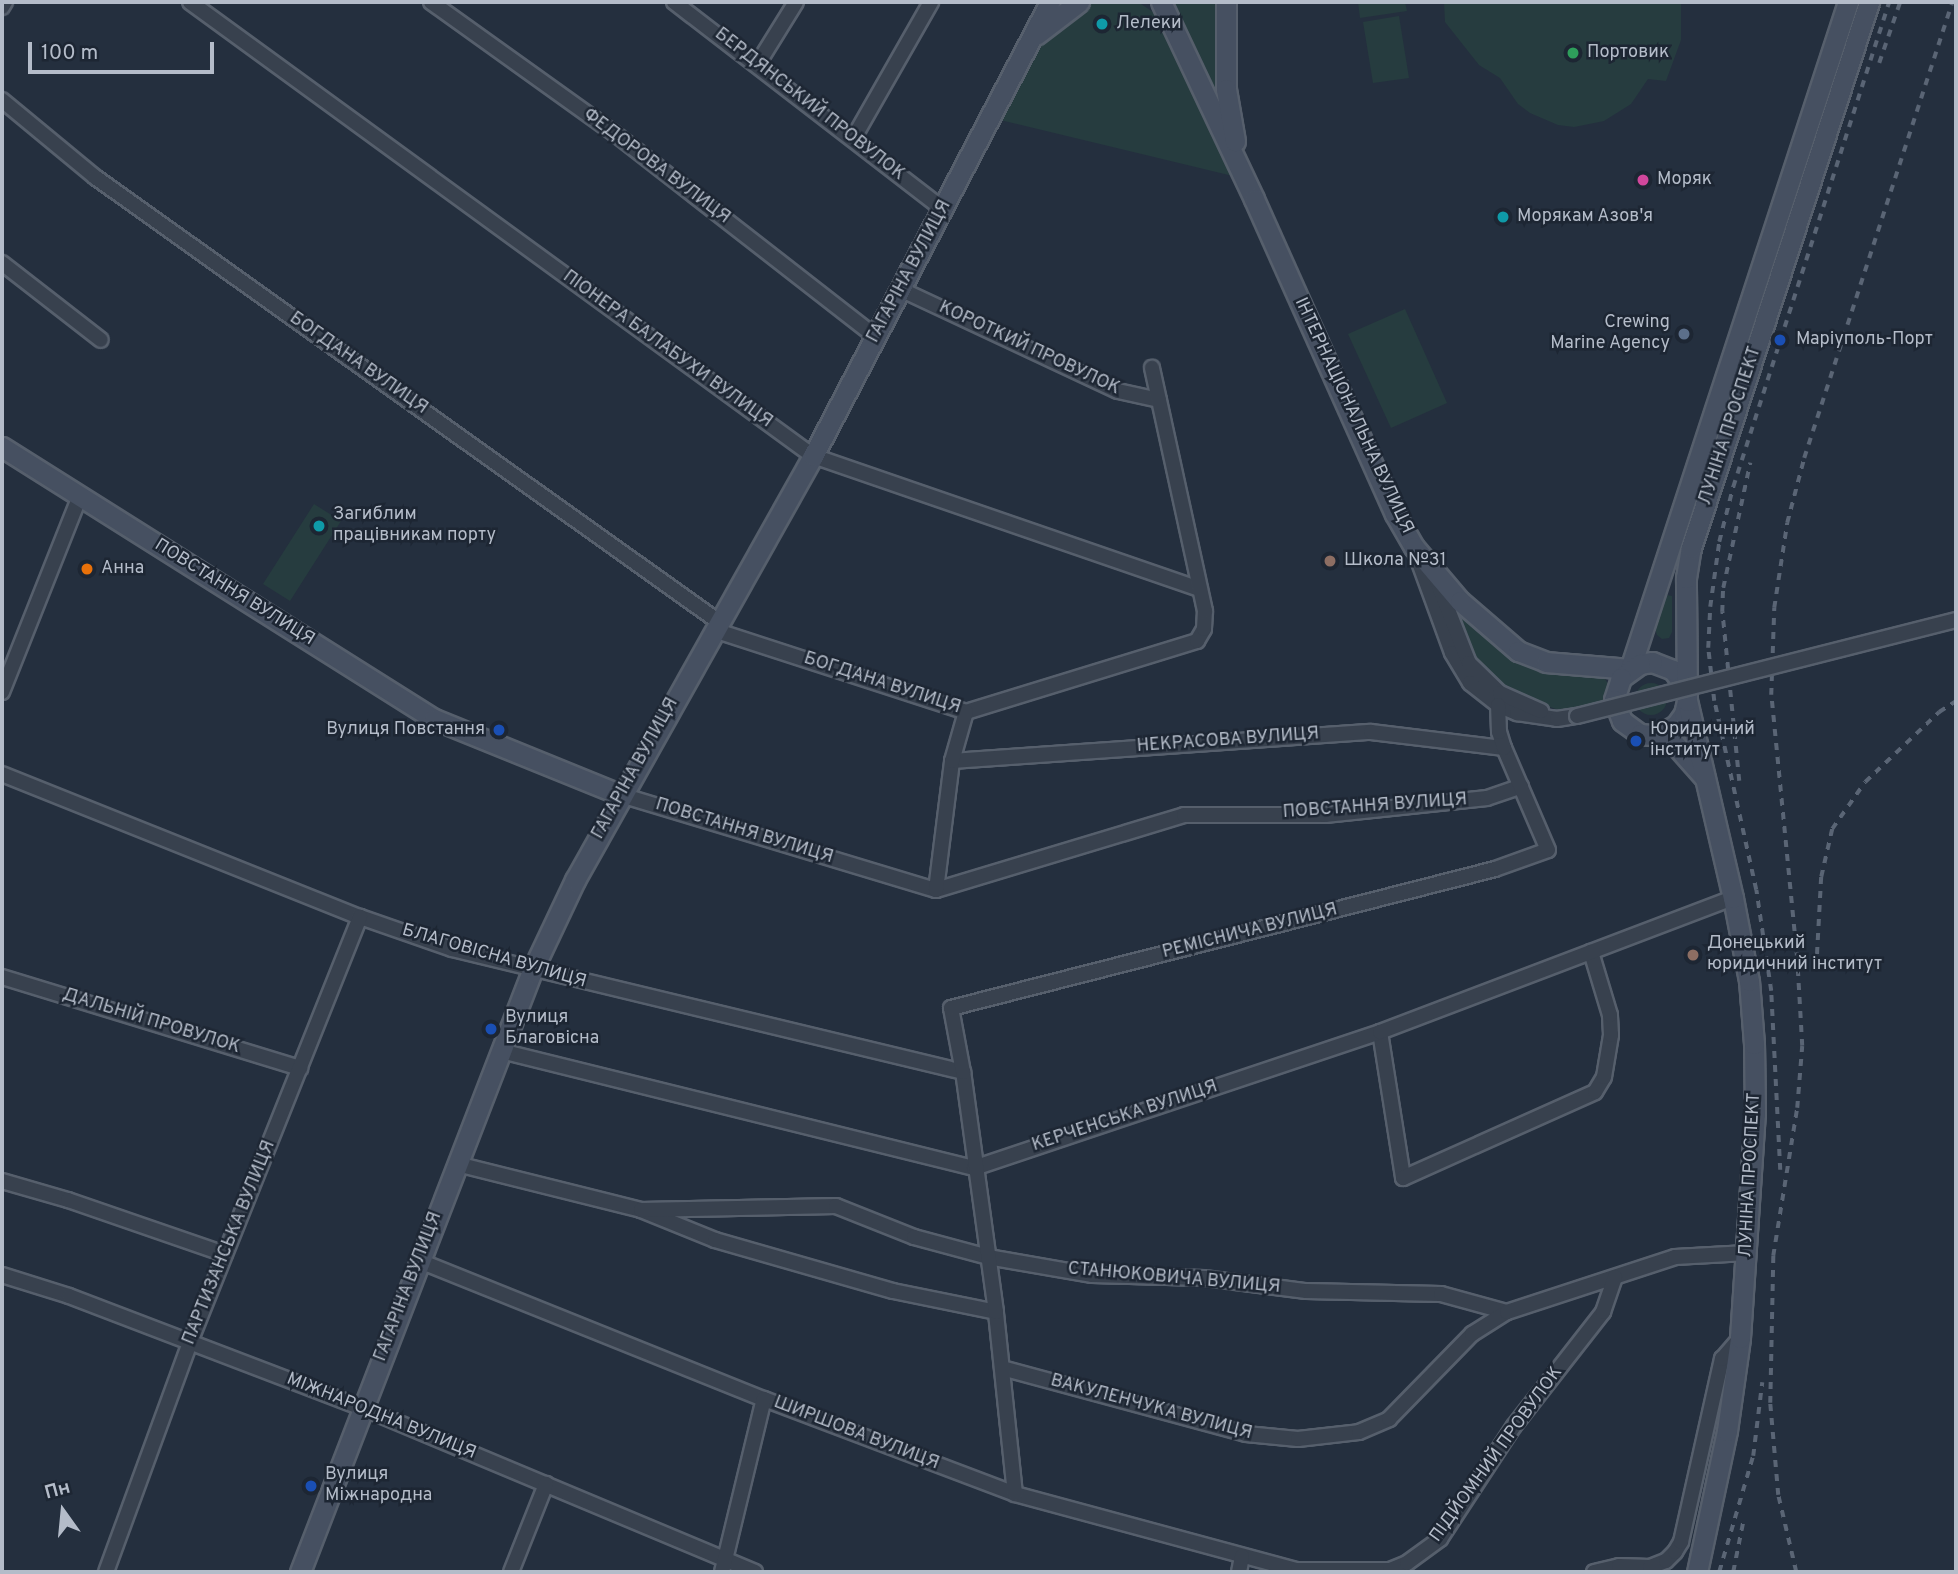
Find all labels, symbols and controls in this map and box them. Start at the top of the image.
place label: Лелеки [1116,13,1182,35]
marker: Лелеки [1094,16,1110,32]
street label: БЕРДЯНСЬКИЙ ПРОВУЛОК [710,24,908,186]
scale bar [32,28,217,72]
text: 100 m [41,40,98,67]
place label: Портовик [1587,42,1669,64]
marker: Портовик [1565,45,1581,61]
street label: ФЕДОРОВА ВУЛИЦЯ [578,105,734,229]
place label: Моряк [1657,169,1712,191]
marker: Моряк [1635,172,1651,188]
street label: ГАГАРІНА ВУЛИЦЯ [863,197,957,347]
place label: Морякам Азов'я [1517,206,1654,228]
marker: Морякам Азов'я [1495,209,1511,225]
street label: ПІОНЕРА БАЛАБУХИ ВУЛИЦЯ [558,266,776,434]
street label: ІНТЕРНАЦІОНАЛЬНА ВУЛИЦЯ [1289,294,1417,538]
street label: КОРОТКИЙ ПРОВУЛОК [935,297,1123,401]
street label: БОГДАНА ВУЛИЦЯ [284,308,432,420]
place label: Crewing Marine Agency [1550,313,1670,356]
marker: Crewing Marine Agency [1676,326,1692,342]
place label: Маріуполь-Порт [1796,329,1933,351]
marker: Маріуполь-Порт [1770,330,1790,350]
street label: ЛУНІНА ПРОСПЕКТ [1695,344,1767,508]
place label: Загиблим працівникам порту [333,505,496,548]
marker: Загиблим працівникам порту [311,518,327,534]
street label: ПОВСТАННЯ ВУЛИЦЯ [150,535,318,651]
place label: Школа №31 [1344,550,1446,572]
marker: Школа №31 [1322,553,1338,569]
place label: Анна [101,558,144,580]
marker: Анна [79,561,95,577]
street label: БОГДАНА ВУЛИЦЯ [800,648,964,720]
street label: ГАГАРІНА ВУЛИЦЯ [588,694,684,844]
place label: Вулиця Повстання [326,719,485,741]
place label: Юридичний інститут [1650,720,1755,762]
marker: Вулиця Повстання [491,722,507,738]
street label: НЕКРАСОВА ВУЛИЦЯ [1136,724,1320,758]
marker: Юридичний інститут [1628,733,1644,749]
street label: ПОВСТАННЯ ВУЛИЦЯ [1282,790,1468,824]
street label: ПОВСТАННЯ ВУЛИЦЯ [652,795,836,869]
street label: РЕМІСНИЧА ВУЛИЦЯ [1160,900,1340,964]
street label: БЛАГОВІСНА ВУЛИЦЯ [399,920,589,994]
place label: Донецький юридичний інститут [1707,934,1882,976]
marker: Донецький юридичний інститут [1685,947,1701,963]
street label: ДАЛЬНІЙ ПРОВУЛОК [60,985,242,1059]
place label: Вулиця Благовісна [505,1008,599,1050]
marker: Вулиця Благовісна [483,1021,499,1037]
street label: КЕРЧЕНСЬКА ВУЛИЦЯ [1029,1077,1221,1157]
street label: ЛУНІНА ПРОСПЕКТ [1736,1092,1766,1258]
street label: ПАРТИЗАНСЬКА ВУЛИЦЯ [179,1137,281,1349]
street label: ГАГАРІНА ВУЛИЦЯ [370,1209,448,1365]
street label: СТАНЮКОВИЧА ВУЛИЦЯ [1066,1259,1282,1299]
street label: ПІДЙОМНИЙ ПРОВУЛОК [1426,1363,1568,1547]
street label: МІЖНАРОДНА ВУЛИЦЯ [283,1369,479,1465]
street label: ВАКУЛЕНЧУКА ВУЛИЦЯ [1048,1371,1254,1445]
street label: ШИРШОВА ВУЛИЦЯ [770,1392,942,1476]
place label: Вулиця Міжнародна [325,1465,432,1508]
north arrow [28,1476,98,1546]
text: Пн [42,1476,73,1506]
marker: Вулиця Міжнародна [303,1478,319,1494]

